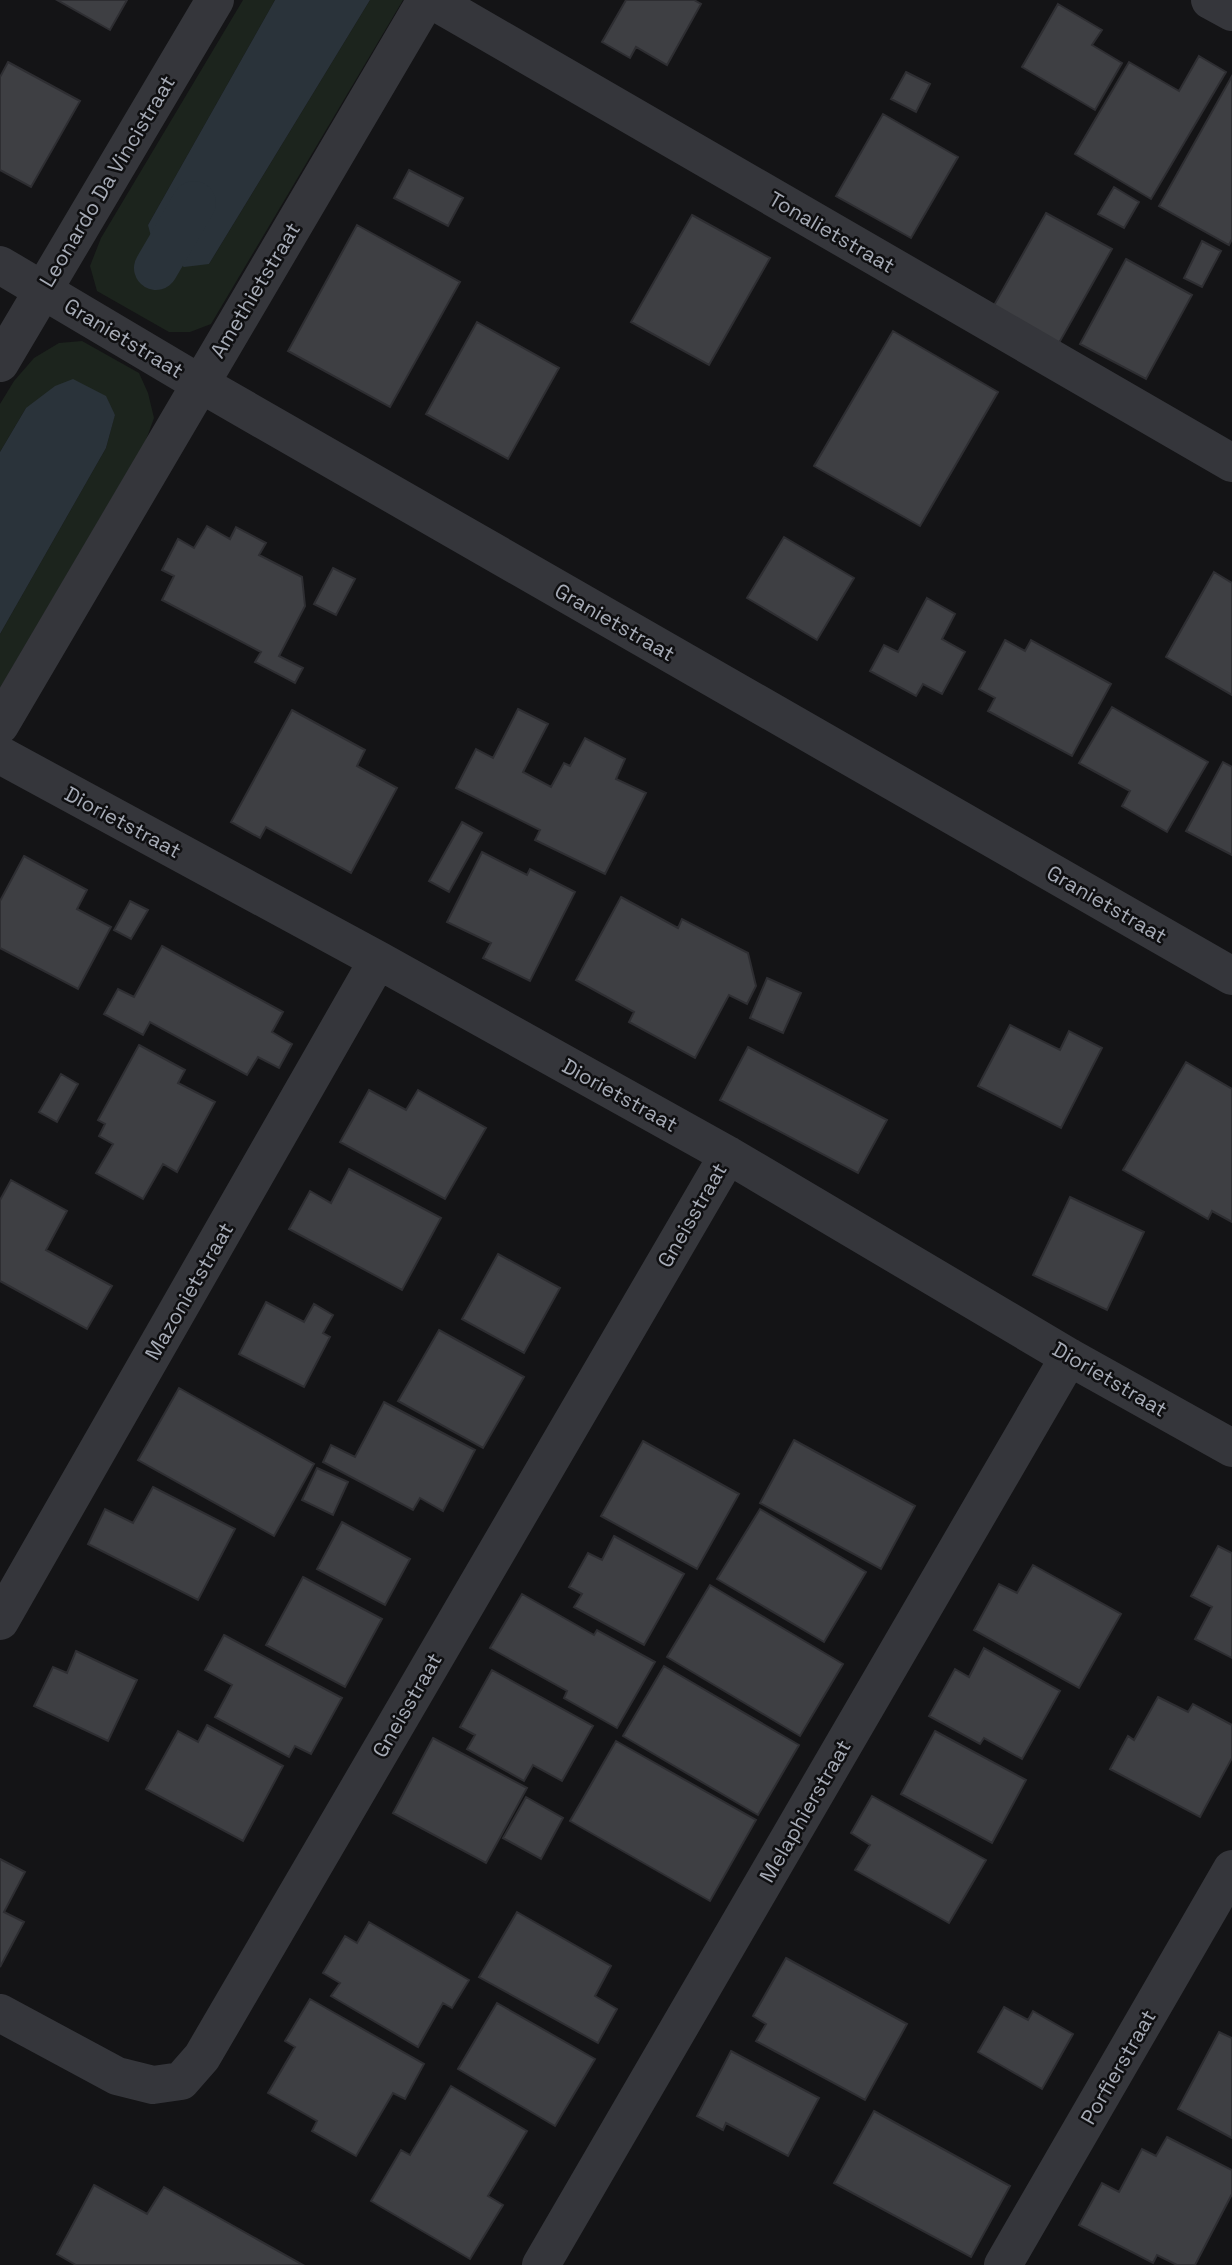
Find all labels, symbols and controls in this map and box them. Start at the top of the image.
street label: Leonardo Da Vincistraat [33,70,181,292]
street label: Tonalietstraat [764,185,900,279]
street label: Amethietstraat [204,217,306,363]
street label: Granietstraat [59,292,189,384]
street label: Granietstraat [550,577,680,667]
street label: Diorietstraat [60,780,186,864]
street label: Granietstraat [1042,859,1172,949]
street label: Diorietstraat [557,1052,683,1138]
street label: Gneisstraat [651,1158,733,1272]
street label: Mazonietstraat [139,1217,239,1365]
street label: Diorietstraat [1048,1335,1172,1423]
street label: Gneisstraat [366,1648,448,1762]
street label: Melaphierstraat [753,1735,857,1887]
street label: Porfierstraat [1074,2005,1162,2129]

